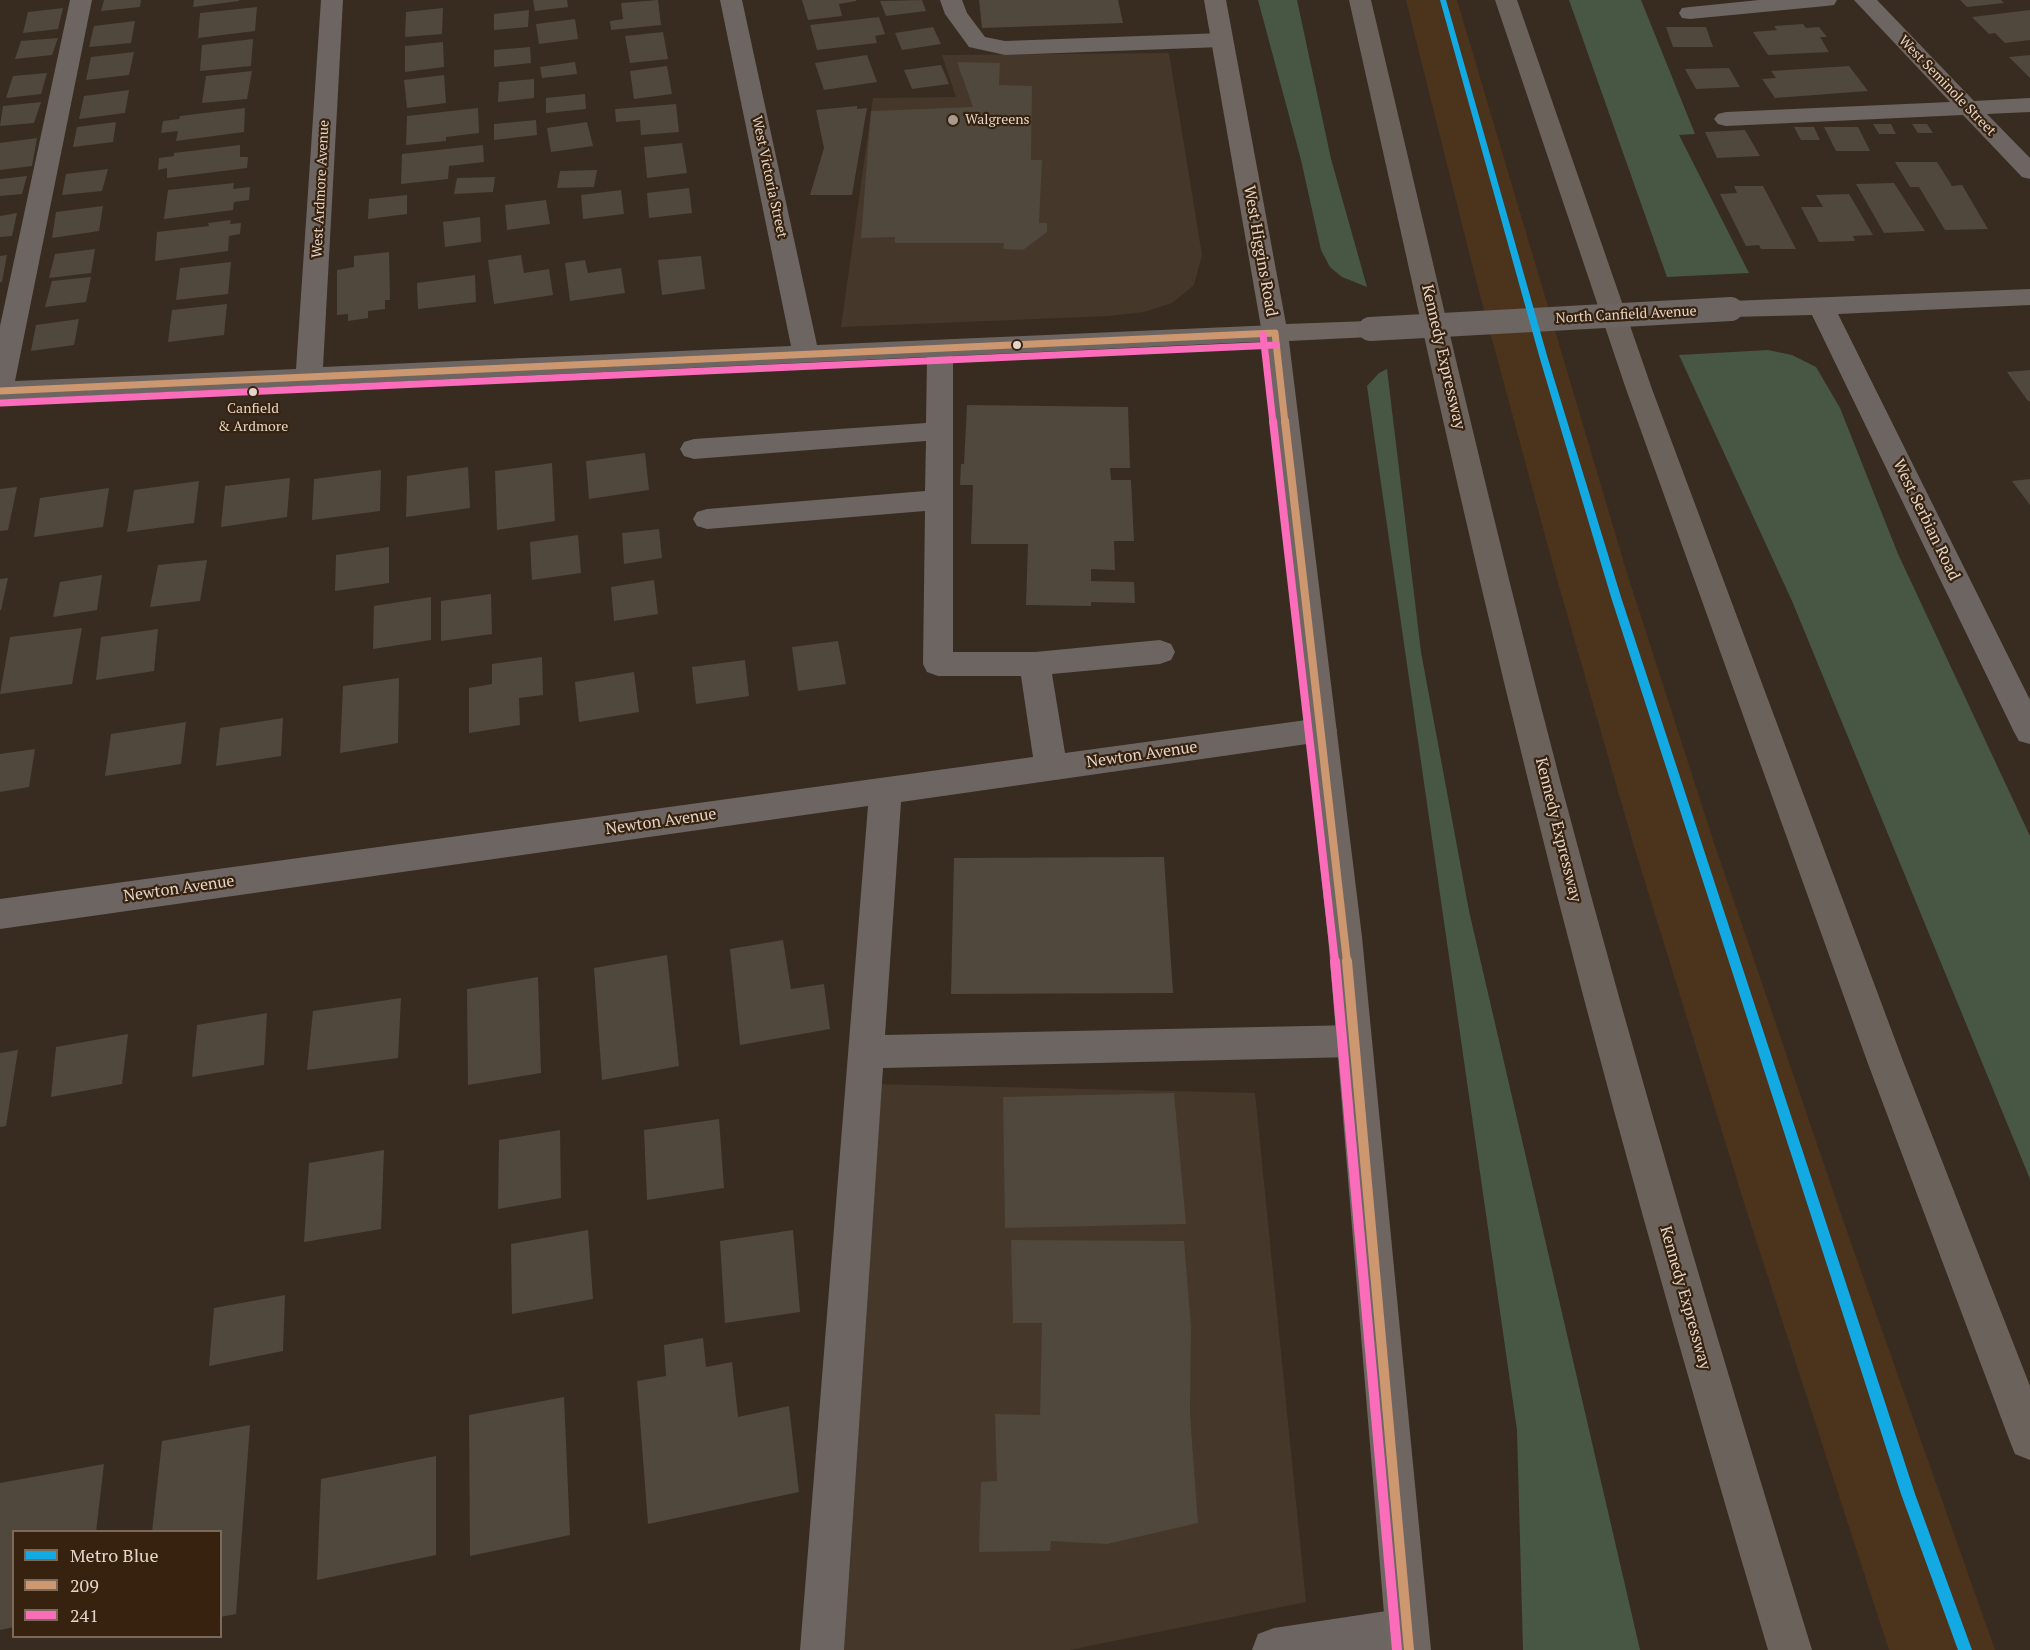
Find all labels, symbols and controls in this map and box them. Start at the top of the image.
street label: West Seminole Street [1895,32,1999,140]
place label: Walgreens [965,112,1030,128]
marker: Walgreens [946,113,960,127]
street label: West Victoria Street [748,114,790,240]
street label: West Ardmore Avenue [309,120,333,258]
street label: West Higgins Road [1239,184,1281,318]
street label: Kennedy Expressway [1417,283,1469,431]
street label: North Canfield Avenue [1555,303,1697,327]
unlabelled marker [1011,339,1023,351]
marker: Canfield & Ardmore [247,386,259,398]
place label: Canfield & Ardmore [218,401,288,434]
street label: West Serbian Road [1888,456,1964,584]
street label: Newton Avenue [1085,738,1199,772]
street label: Kennedy Expressway [1531,756,1585,904]
street label: Newton Avenue [604,805,718,839]
street label: Newton Avenue [122,872,236,906]
street label: Kennedy Expressway [1655,1224,1715,1372]
legend [12,1530,222,1638]
text: Metro Blue [70,1543,158,1567]
text: 209 [70,1573,99,1597]
text: 241 [70,1603,99,1627]

